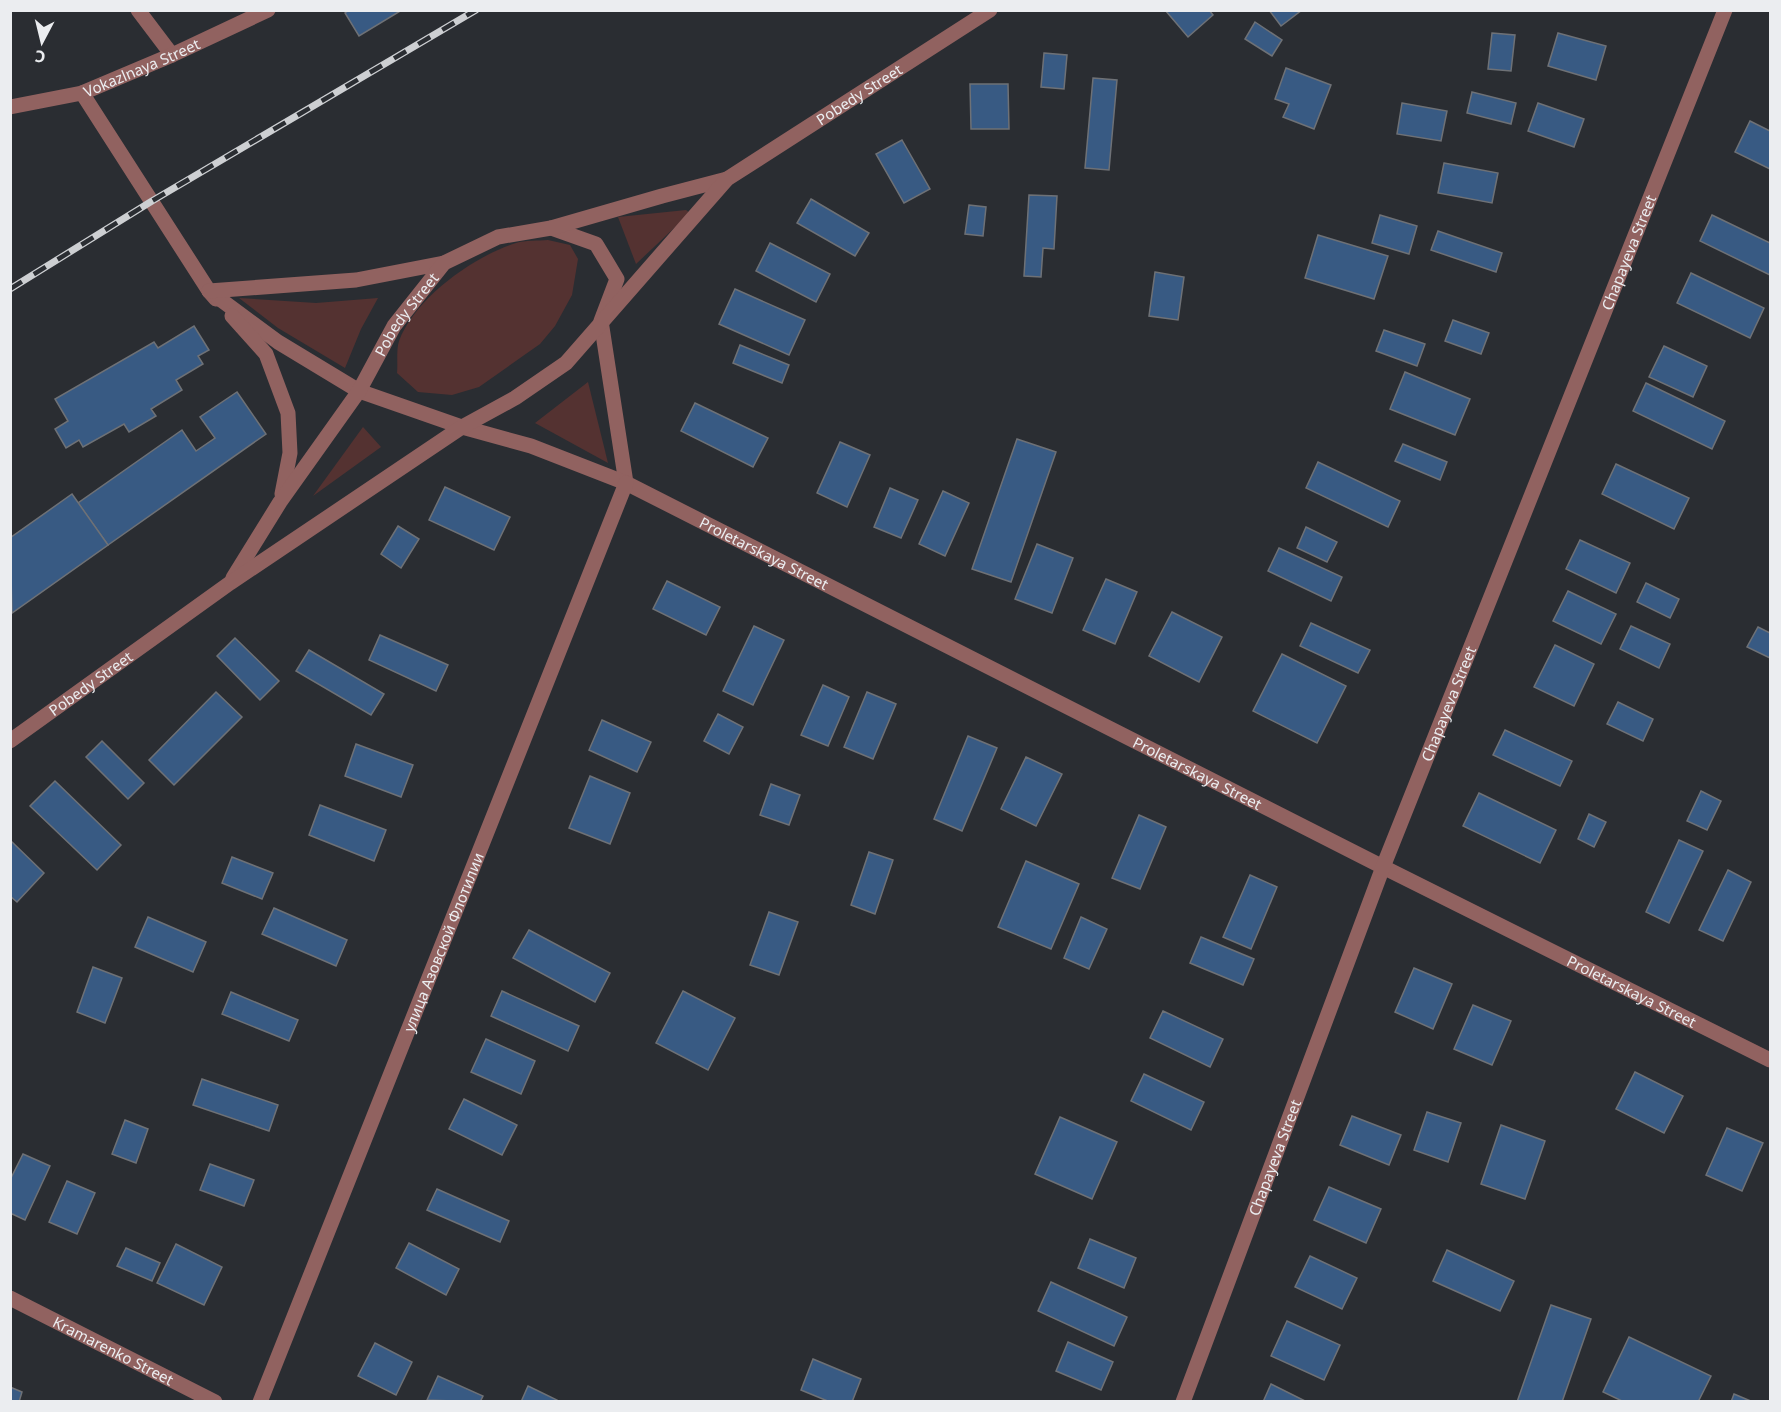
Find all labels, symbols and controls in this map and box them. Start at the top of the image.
north arrow [12,12,72,72]
street label: Vokazlnaya Street [80,33,203,101]
text: С [34,45,47,68]
street label: Pobedy Street [812,59,906,129]
street label: Chapayeva Street [1596,191,1661,313]
street label: Pobedy Street [370,268,443,360]
street label: Proletarskaya Street [696,512,833,594]
street label: Chapayeva Street [1416,643,1480,764]
street label: Pobedy Street [45,646,137,720]
street label: Proletarskaya Street [1130,732,1266,814]
street label: улица Азовской Флотилии [398,850,488,1035]
street label: Proletarskaya Street [1564,950,1700,1032]
street label: Chapayeva Street [1244,1096,1305,1218]
street label: Kramarenko Street [50,1312,178,1390]

